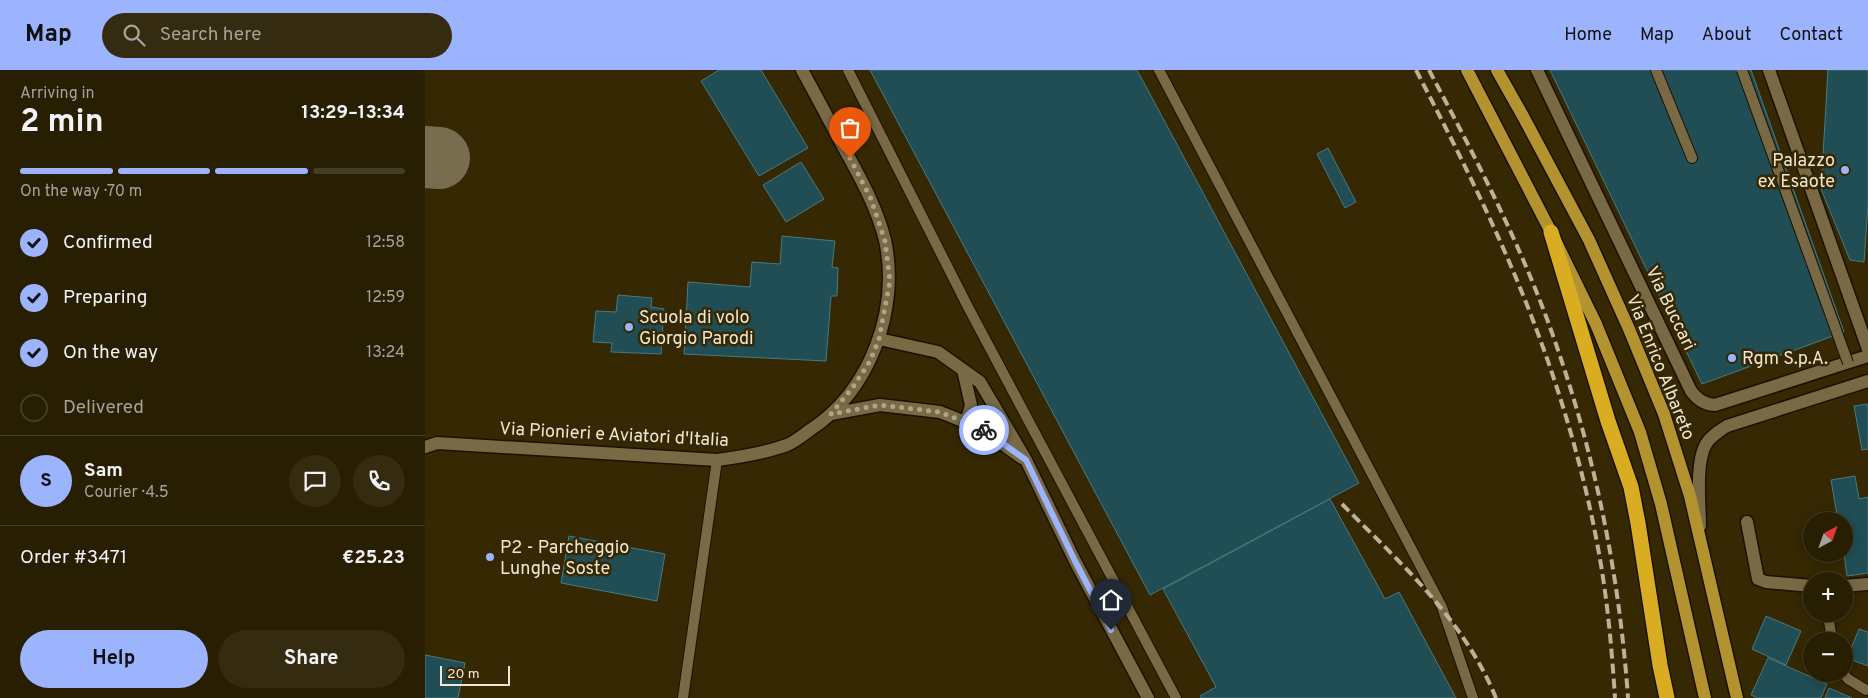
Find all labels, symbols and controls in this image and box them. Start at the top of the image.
search box [102,13,452,58]
text: Map [25,20,72,50]
icon: search [120,21,148,49]
text: Search here [160,23,261,47]
text: Home [1564,24,1612,47]
text: Map [1640,24,1674,47]
text: About [1702,24,1751,47]
text: Contact [1779,24,1843,47]
text: Arriving in [20,84,95,104]
text: 13:29–13:34 [301,101,405,125]
text: 2 min [20,103,104,143]
pin [829,107,871,158]
icon: bag [836,114,864,142]
place label: Palazzo ex Esaote [1758,150,1835,194]
marker: Palazzo ex Esaote [1839,164,1851,176]
text: On the way · 70 m [20,182,142,202]
icon: check [20,229,48,257]
text: Confirmed [63,231,153,255]
text: 12:58 [366,233,405,253]
street label: Via Buccari [1639,263,1700,355]
icon: check [20,284,48,312]
text: Preparing [63,286,147,310]
text: 12:59 [366,288,405,308]
street label: Via Enrico Albareto [1620,291,1699,444]
place label: Scuola di volo Giorgio Parodi [639,307,754,351]
marker: Scuola di volo Giorgio Parodi [623,321,635,333]
icon: check [20,339,48,367]
text: On the way [63,341,158,365]
text: 13:24 [366,343,405,363]
place label: Rgm S.p.A. [1742,348,1828,371]
marker: Rgm S.p.A. [1726,352,1738,364]
text: Delivered [63,396,144,420]
courier [959,405,1009,455]
icon: bike [970,416,998,444]
street label: Via Pionieri e Aviatori d'Italia [499,418,729,453]
button: chat [289,455,341,507]
button: phone [353,455,405,507]
text: Sam [84,459,123,483]
text: S [40,469,52,493]
text: Courier · 4.5 [84,483,169,503]
north arrow [1803,512,1853,562]
map controls [1803,512,1853,682]
place label: P2 - Parcheggio Lunghe Soste [500,537,629,581]
text: Order #3471 [20,546,127,570]
text: €25.23 [342,546,405,570]
marker: P2 - Parcheggio Lunghe Soste [484,551,496,563]
button: + [1803,572,1853,622]
pin [1090,579,1132,630]
icon: home [1097,586,1125,614]
button: Help [20,630,208,688]
button: Share [218,630,405,688]
button: − [1803,632,1853,682]
scale bar [440,663,510,686]
text: 20 m [447,666,480,683]

